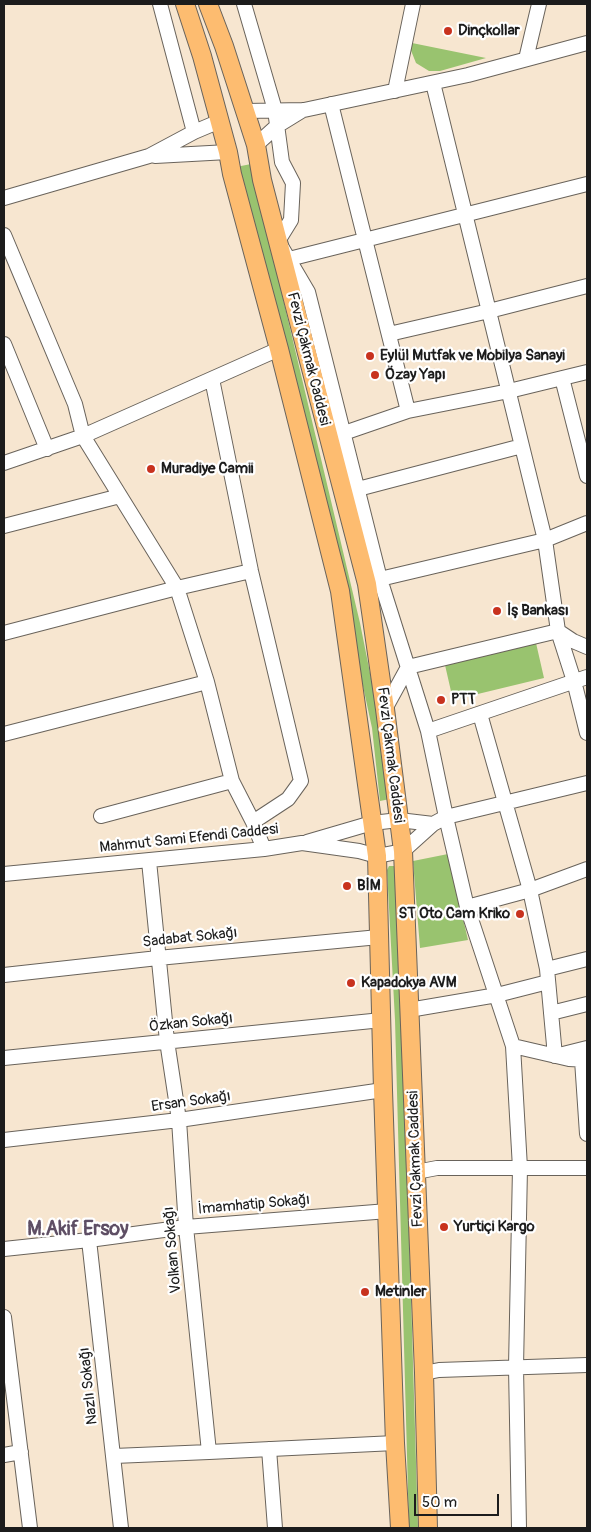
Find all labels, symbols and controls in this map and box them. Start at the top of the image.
place label: Dinçkollar [458,22,520,40]
marker: Dinçkollar [442,25,454,37]
street label: Fevzi Çakmak Caddesi [283,290,333,428]
place label: Eylül Mutfak ve Mobilya Sanayi [380,347,565,365]
marker: Eylül Mutfak ve Mobilya Sanayi [364,350,376,362]
place label: Özay Yapı [385,366,446,384]
marker: Özay Yapı [369,369,381,381]
place label: Muradiye Camii [161,460,254,478]
marker: Muradiye Camii [145,463,157,475]
place label: İş Bankası [507,602,569,620]
marker: İş Bankası [491,605,503,617]
street label: Fevzi Çakmak Caddesi [373,686,407,824]
place label: PTT [451,691,476,709]
marker: PTT [435,694,447,706]
street label: Mahmut Sami Efendi Caddesi [99,821,279,857]
place label: BİM [357,877,381,895]
marker: BİM [341,880,353,892]
place label: ST Oto Cam Kriko [399,905,510,923]
marker: ST Oto Cam Kriko [514,908,526,920]
street label: Sadabat Sokağı [142,924,238,952]
place label: Kapadokya AVM [361,974,457,992]
marker: Kapadokya AVM [345,977,357,989]
street label: Özkan Sokağı [148,1010,234,1036]
street label: Ersan Sokağı [150,1088,232,1116]
street label: Fevzi Çakmak Caddesi [405,1090,427,1228]
street label: İmamhatip Sokağı [197,1191,311,1219]
street label: Volkan Sokağı [160,1206,186,1294]
district label: M.Akif Ersoy [27,1218,129,1242]
place label: Yurtiçi Kargo [454,1218,535,1236]
marker: Yurtiçi Kargo [438,1221,450,1233]
place label: Metinler [375,1283,427,1301]
marker: Metinler [359,1286,371,1298]
street label: Nazlı Sokağı [76,1346,102,1426]
scale bar [416,1484,501,1516]
text: 50 m [422,1493,457,1512]

